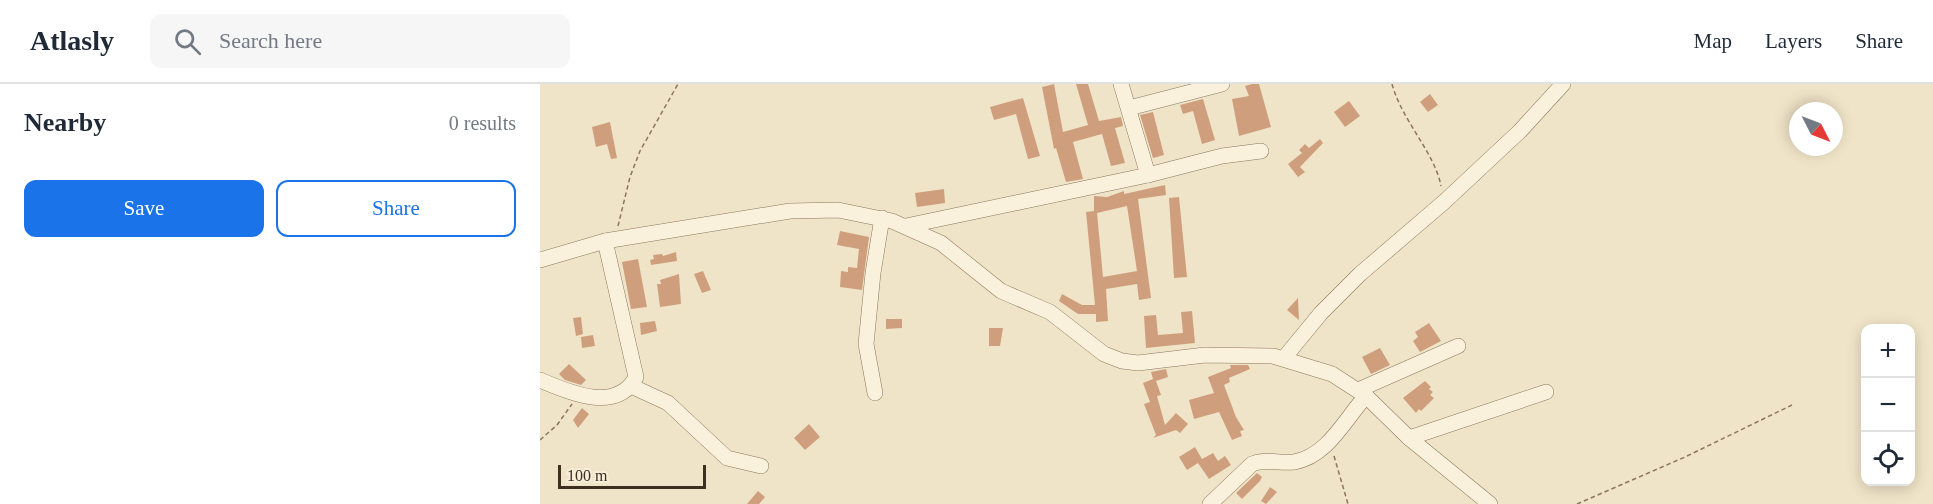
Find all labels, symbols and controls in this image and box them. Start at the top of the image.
search box [150,14,570,68]
text: Atlasly [30,25,114,56]
icon: search [171,25,204,58]
text: Search here [219,28,322,53]
text: Map [1694,29,1732,53]
text: Layers [1765,29,1822,53]
text: Share [1855,29,1903,53]
north arrow [1789,102,1843,156]
text: Nearby [24,108,106,137]
text: 0 results [449,112,516,134]
button: Save [24,180,264,237]
button: Share [276,180,516,237]
map controls [1861,324,1915,486]
button: + [1861,324,1915,378]
button: − [1861,378,1915,432]
button: locate [1861,432,1915,486]
scale bar [558,462,706,490]
text: 100 m [567,467,607,484]

